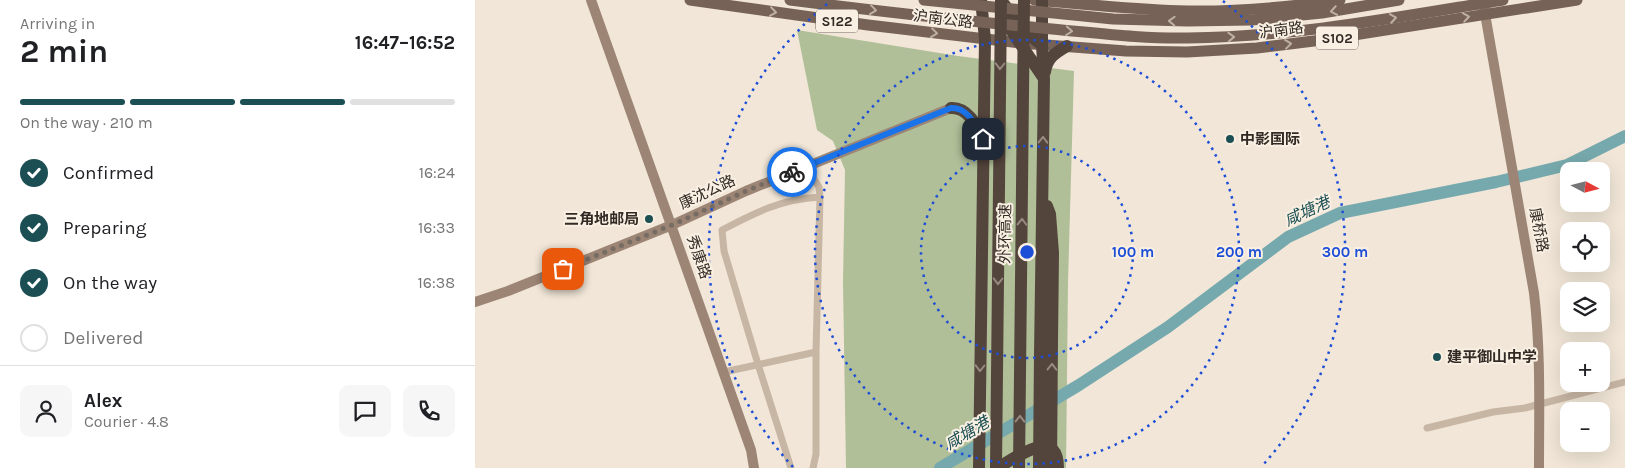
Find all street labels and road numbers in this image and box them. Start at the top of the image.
street label: 沪南公路 [912,6,974,32]
road number: S122 [816,10,858,32]
street label: 沪南路 [1258,18,1304,42]
road number: S102 [1316,26,1358,49]
street label: 康沈公路 [676,171,738,213]
street label: 外环高速 [995,204,1015,264]
street label: 康桥路 [1526,206,1552,254]
street label: 秀康路 [683,233,715,281]

